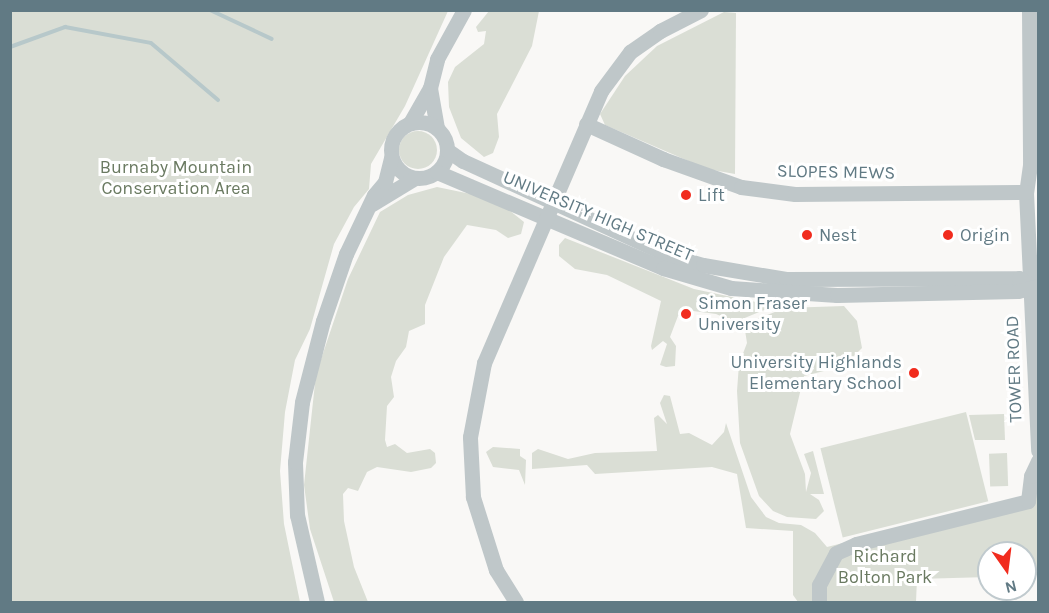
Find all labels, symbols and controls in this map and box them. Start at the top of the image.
park label: Burnaby Mountain Conservation Area [100,157,252,200]
street label: SLOPES MEWS [777,160,895,184]
street label: UNIVERSITY HIGH STREET [500,166,696,266]
place label: Lift [698,184,725,206]
marker: Lift [679,188,693,202]
place label: Nest [819,224,857,246]
place label: Origin [960,224,1010,246]
marker: Nest [800,228,814,242]
marker: Origin [941,228,955,242]
place label: Simon Fraser University [698,293,807,336]
marker: Simon Fraser University [679,307,693,321]
street label: TOWER ROAD [1001,315,1027,423]
place label: University Highlands Elementary School [731,352,902,394]
marker: University Highlands Elementary School [907,366,921,380]
north arrow [977,541,1037,601]
park label: Richard Bolton Park [838,546,932,588]
text: N [1003,576,1019,598]

